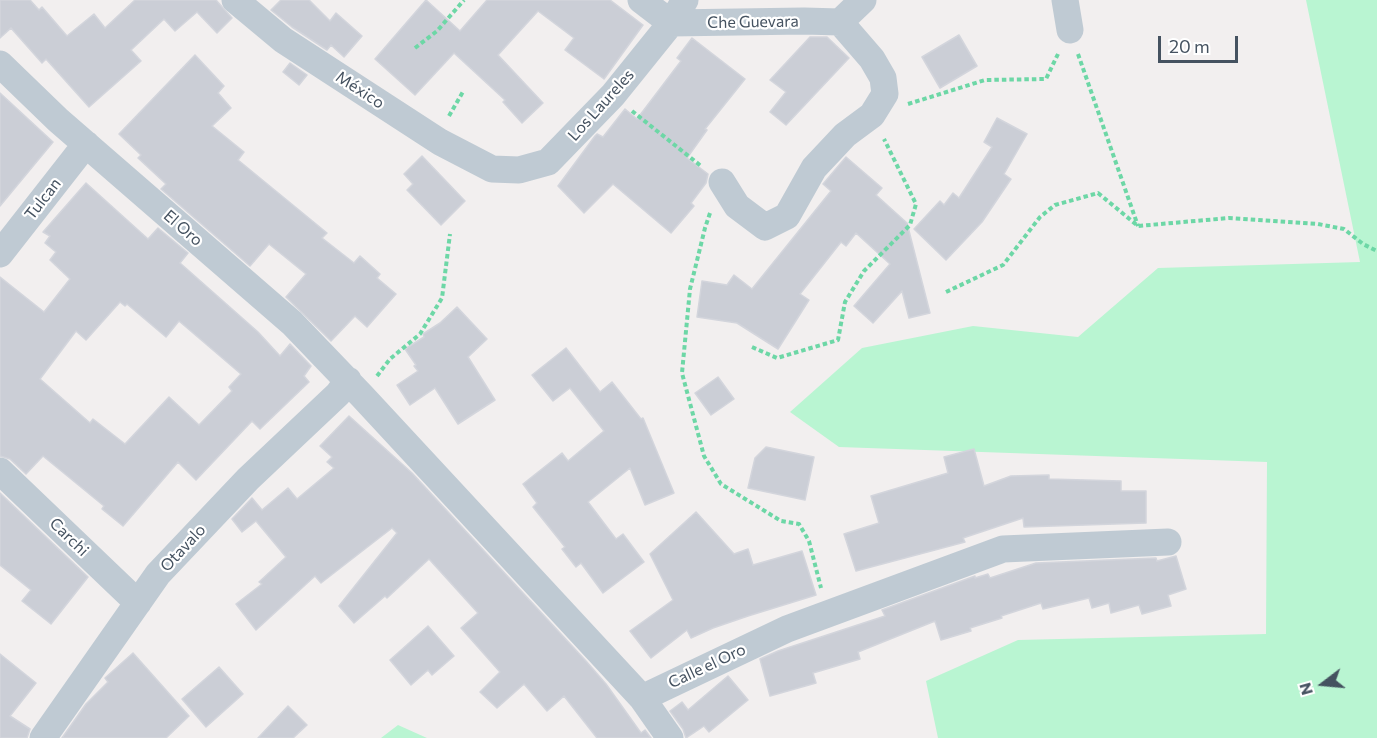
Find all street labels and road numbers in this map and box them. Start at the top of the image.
street label: Che Guevara [707,12,799,32]
street label: Los Laureles [564,65,638,145]
street label: México [332,67,388,113]
street label: Tulcan [21,174,65,224]
street label: El Oro [160,206,206,250]
street label: Carchi [46,514,92,560]
street label: Otavalo [156,520,210,576]
street label: Calle el Oro [665,640,749,692]

